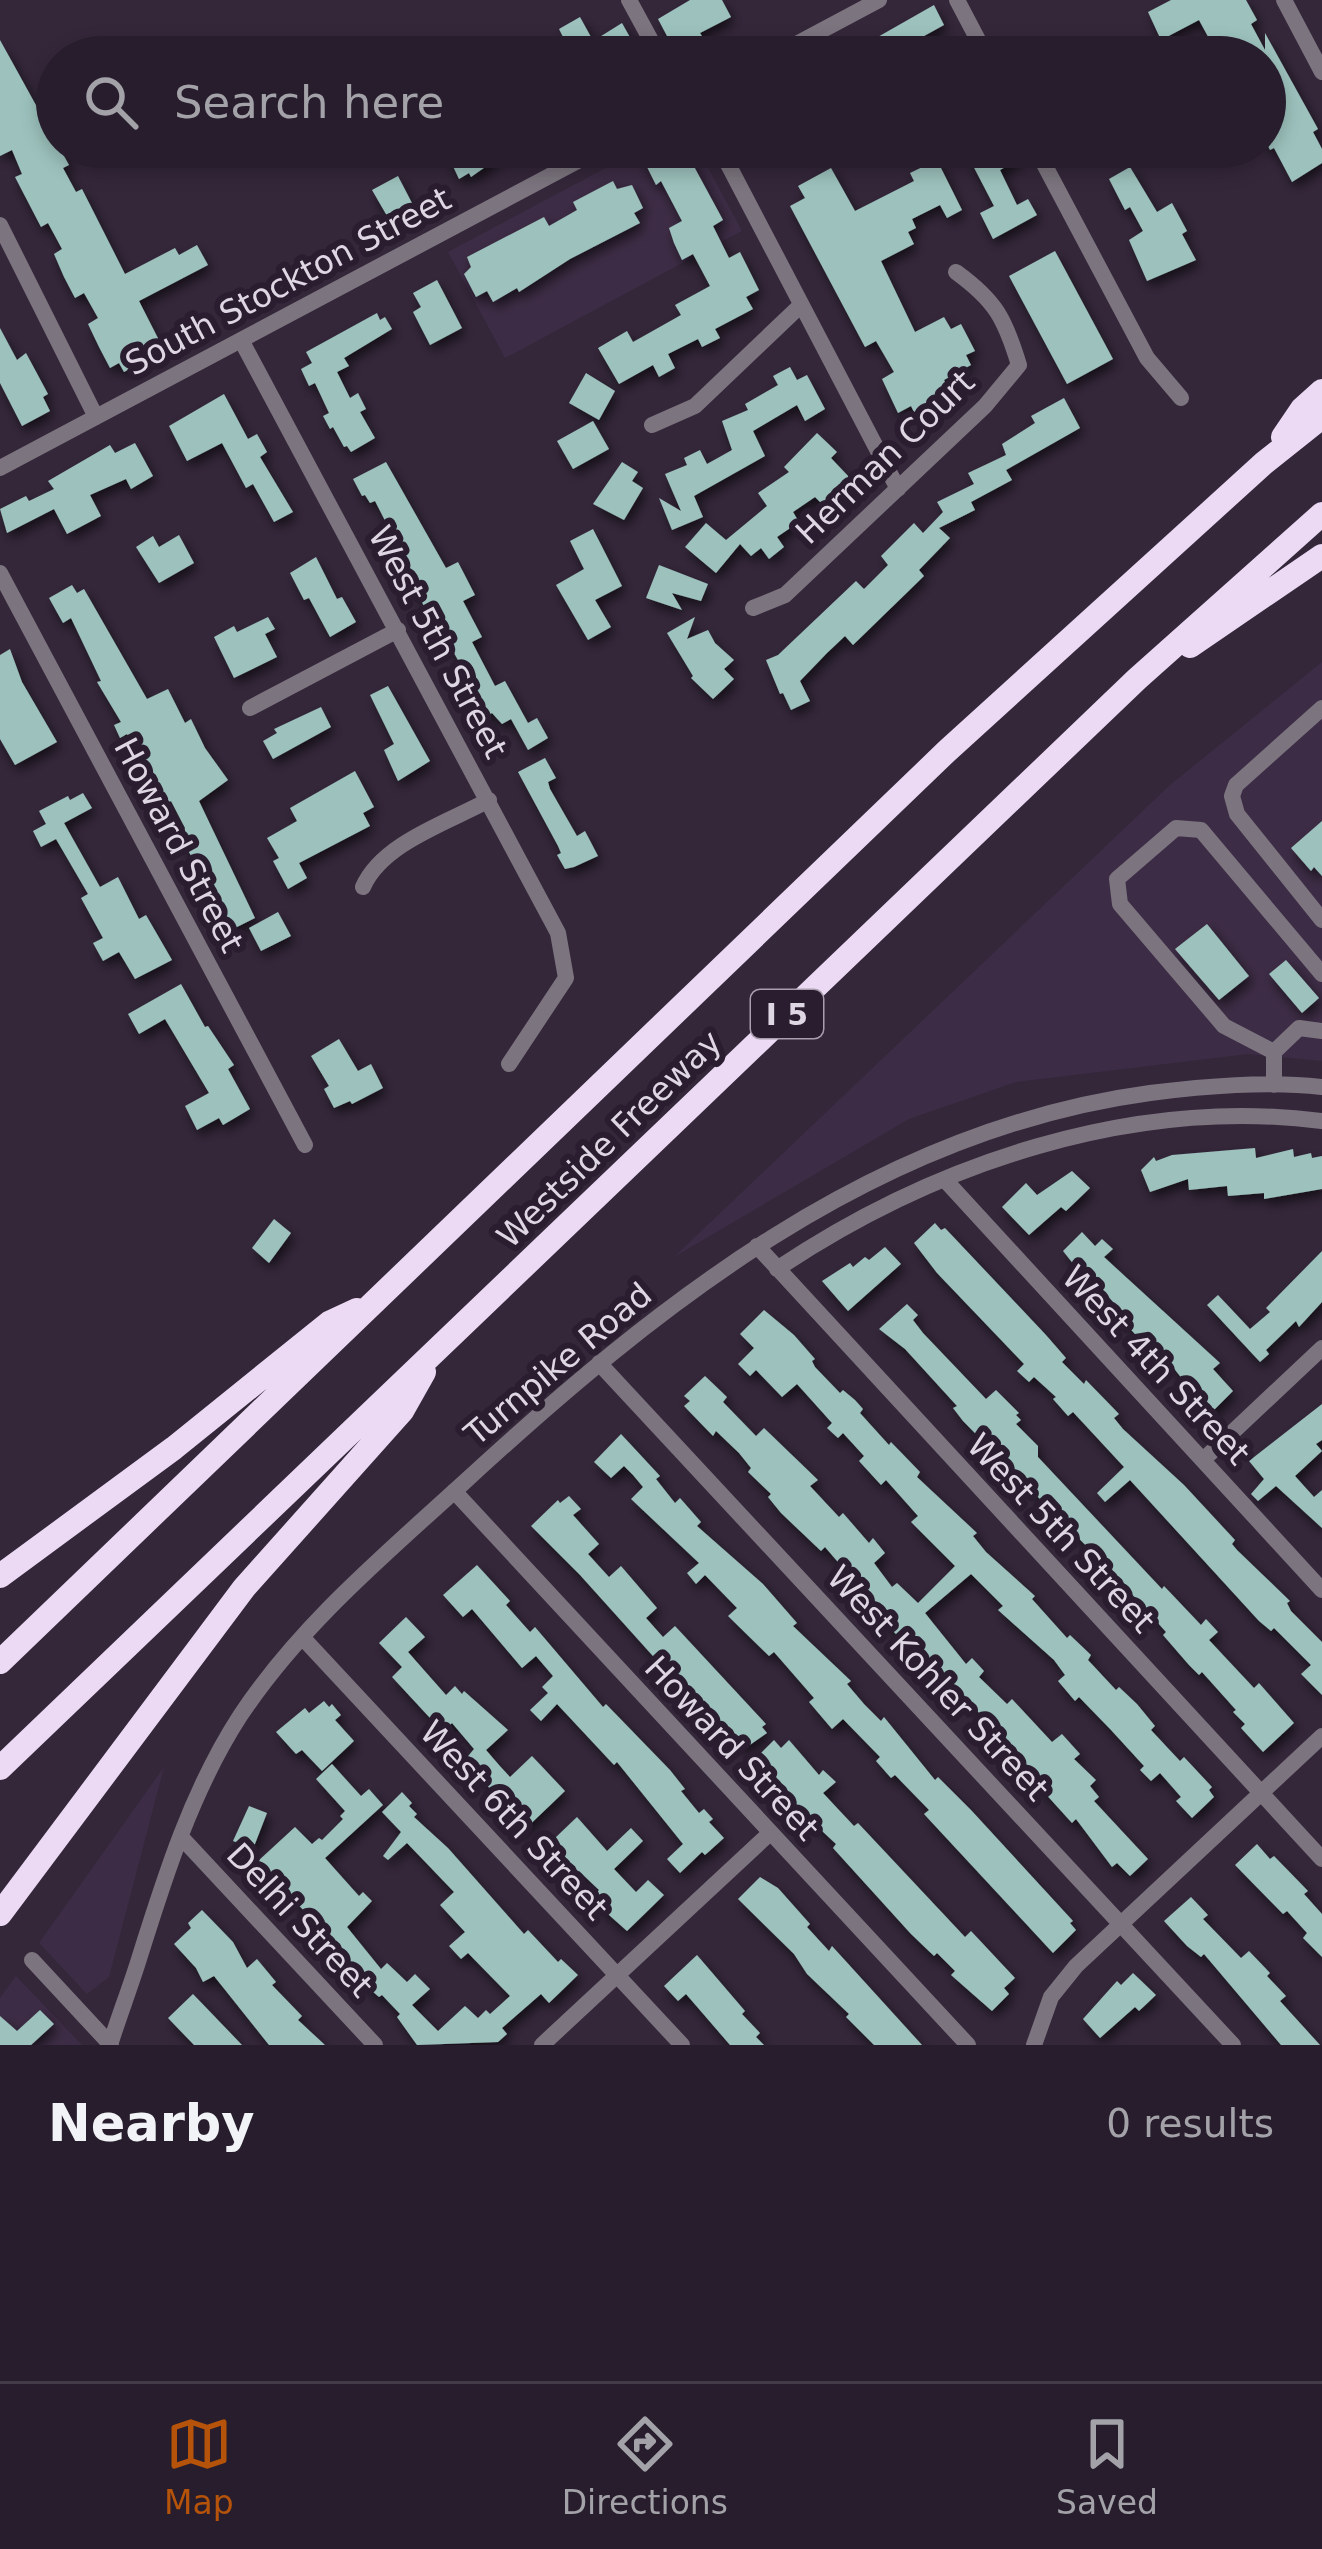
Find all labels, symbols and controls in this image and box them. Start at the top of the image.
search box [36,36,1286,168]
icon: search [78,69,144,135]
text: Search here [174,76,444,129]
street label: South Stockton Street [119,179,457,383]
street label: Herman Court [788,362,982,552]
street label: West 5th Street [360,519,516,765]
street label: Howard Street [106,731,252,959]
road number: I 5 [751,990,823,1038]
street label: Westside Freeway [489,1022,729,1256]
street label: West 4th Street [1054,1258,1258,1472]
street label: Turnpike Road [456,1275,659,1454]
street label: West 5th Street [959,1426,1163,1640]
street label: West Kohler Street [819,1558,1057,1808]
street label: Howard Street [637,1648,827,1848]
street label: West 6th Street [412,1713,616,1927]
street label: Delhi Street [219,1835,381,2005]
text: Nearby [48,2094,255,2153]
text: 0 results [1106,2101,1274,2146]
tab: Map [164,2411,234,2522]
tab: Directions [562,2411,728,2522]
tab: Saved [1056,2411,1158,2522]

